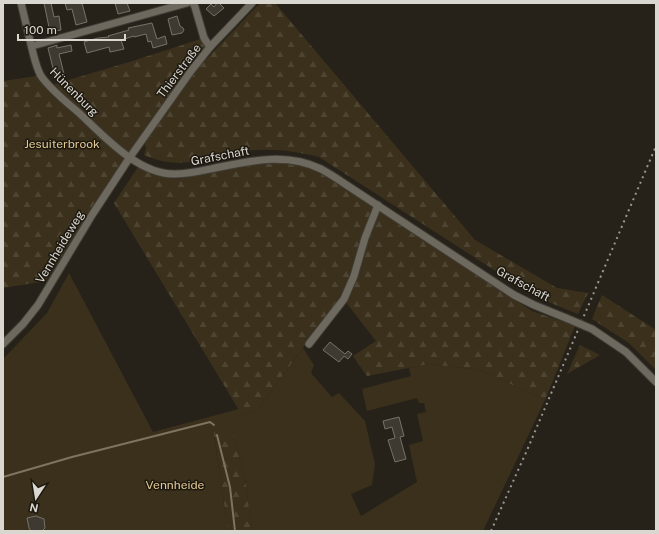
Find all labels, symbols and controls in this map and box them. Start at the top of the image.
scale bar [18,16,125,42]
text: 100 m [24,23,57,37]
street label: Thierstraße [154,41,204,101]
street label: Hünenburg [47,65,101,119]
park label: Jesuiterbrook [24,137,100,151]
street label: Grafschaft [190,143,251,169]
street label: Vennheideweg [33,208,87,286]
street label: Grafschaft [494,264,553,305]
north arrow [16,478,56,518]
park label: Vennheide [146,478,205,492]
text: N [28,501,39,515]

